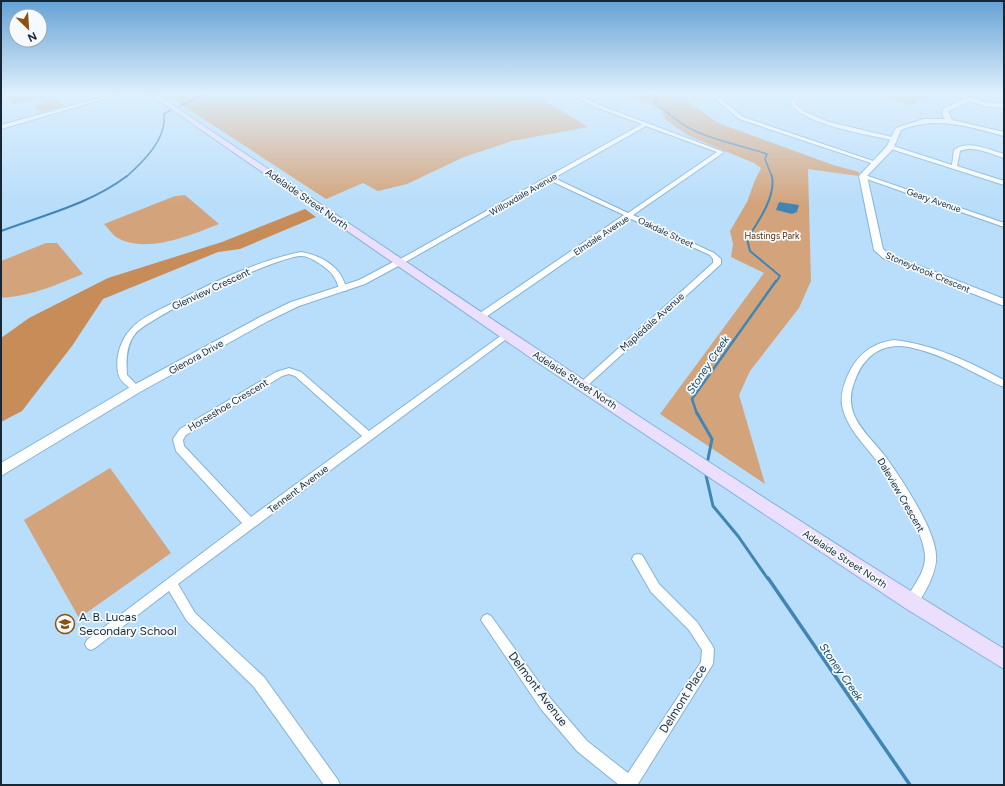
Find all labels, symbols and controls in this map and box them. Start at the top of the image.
north arrow [8,8,48,48]
text: N [25,29,39,44]
street label: Adelaide Street North [263,166,351,233]
street label: Willowdale Avenue [487,170,559,218]
street label: Geary Avenue [905,186,963,214]
street label: Elmdale Avenue [571,212,631,258]
street label: Oakdale Street [636,214,696,250]
park label: Hastings Park [745,230,800,241]
street label: Stoneybrook Crescent [884,249,973,295]
street label: Glenview Crescent [170,265,252,313]
street label: Mapledale Avenue [617,289,687,354]
water label: Stoney Creek [684,333,733,396]
street label: Glenora Drive [166,336,226,377]
street label: Adelaide Street North [530,348,620,412]
street label: Horseshoe Crescent [185,376,271,434]
street label: Daleview Crescent [874,456,928,535]
street label: Tennent Avenue [265,462,331,516]
street label: Adelaide Street North [800,527,890,591]
place label: A. B. Lucas Secondary School [79,610,177,638]
school or university icon: A. B. Lucas Secondary School [54,613,76,635]
water label: Stoney Creek [816,641,866,704]
street label: Delmont Avenue [506,649,571,729]
street label: Delmont Place [657,662,710,736]

